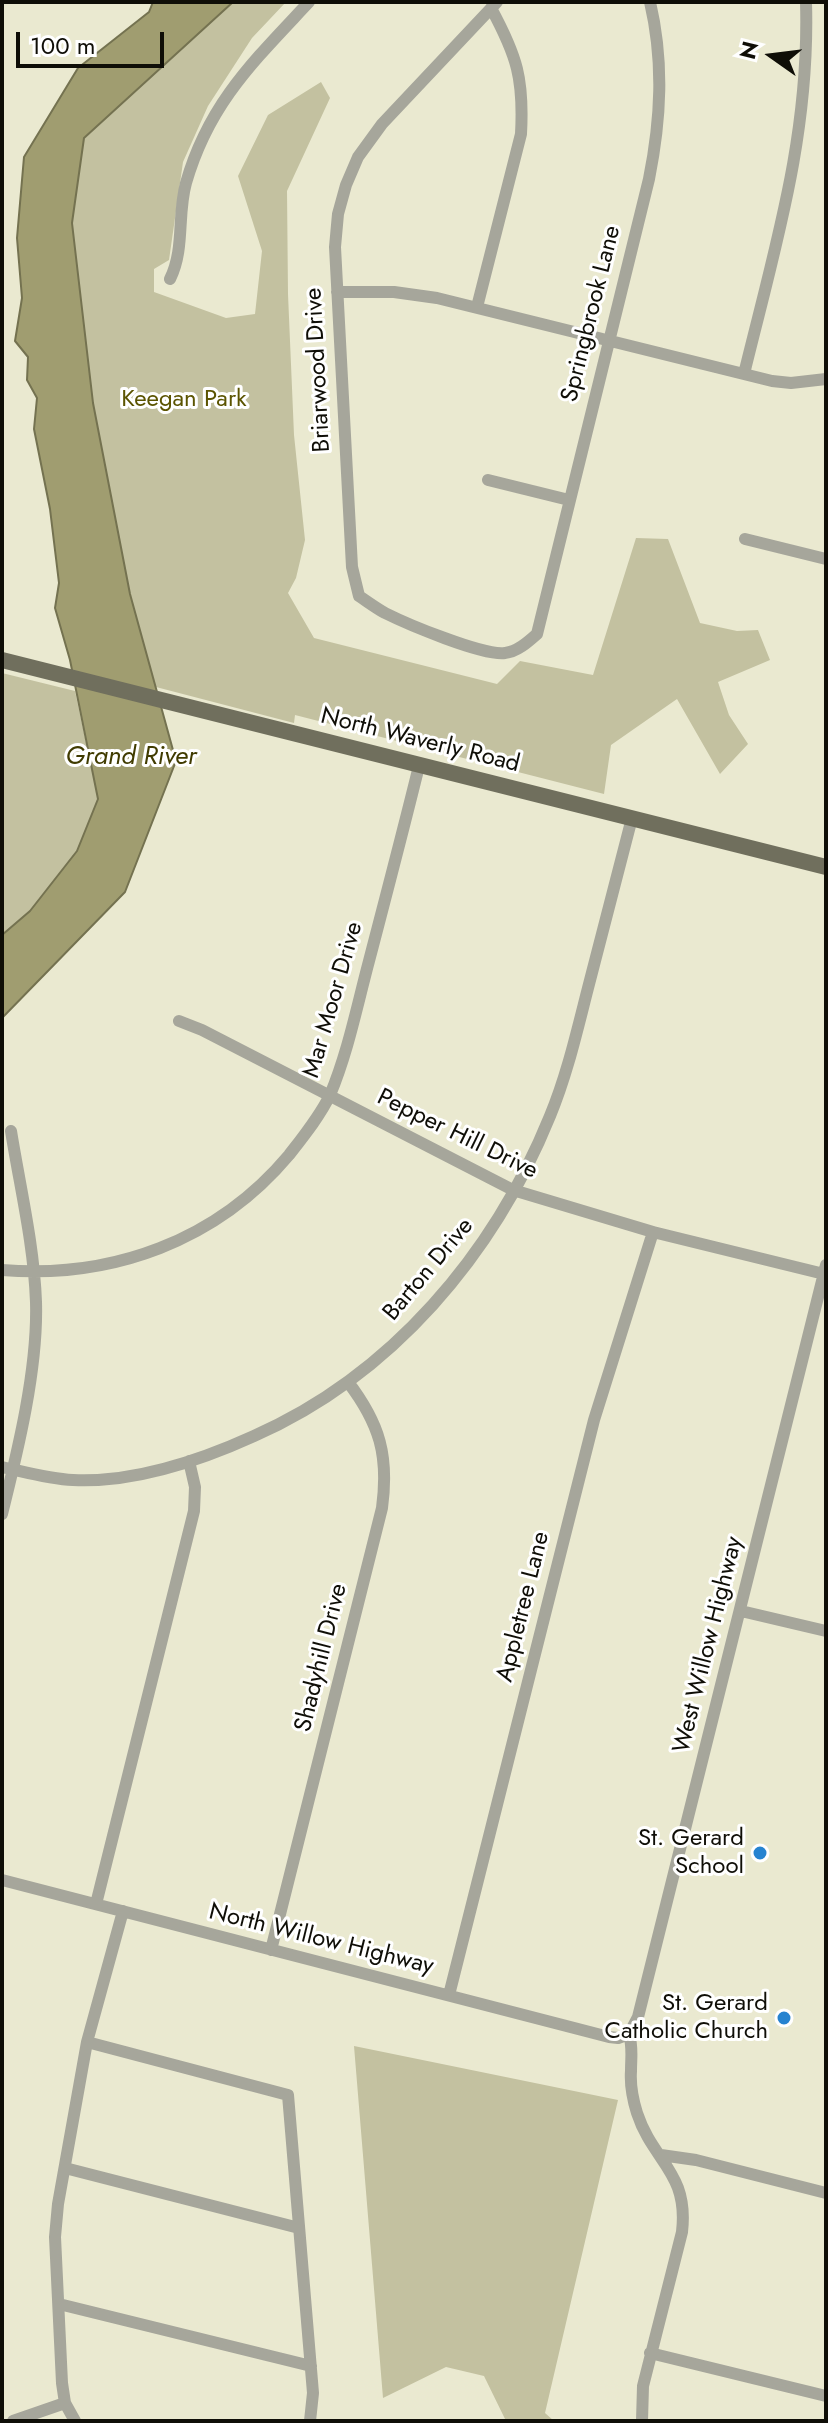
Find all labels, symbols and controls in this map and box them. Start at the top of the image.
scale bar [20,16,168,66]
north arrow [732,16,812,96]
text: 100 m [30,28,96,63]
text: N [731,38,766,63]
street label: Springbrook Lane [556,223,628,405]
street label: Briarwood Drive [300,287,338,453]
park label: Keegan Park [121,386,247,414]
street label: North Waverly Road [317,702,523,780]
water label: Grand River [65,742,197,774]
street label: Mar Moor Drive [298,919,370,1081]
street label: Pepper Hill Drive [372,1084,542,1186]
street label: Barton Drive [378,1213,480,1327]
street label: Appletree Lane [491,1529,557,1685]
street label: West Willow Highway [668,1534,750,1756]
street label: Shadyhill Drive [290,1581,354,1735]
place label: St. Gerard School [638,1825,744,1881]
marker: St. Gerard School [751,1844,769,1862]
street label: North Willow Highway [206,1898,436,1982]
place label: St. Gerard Catholic Church [605,1990,768,2046]
marker: St. Gerard Catholic Church [775,2009,793,2027]

